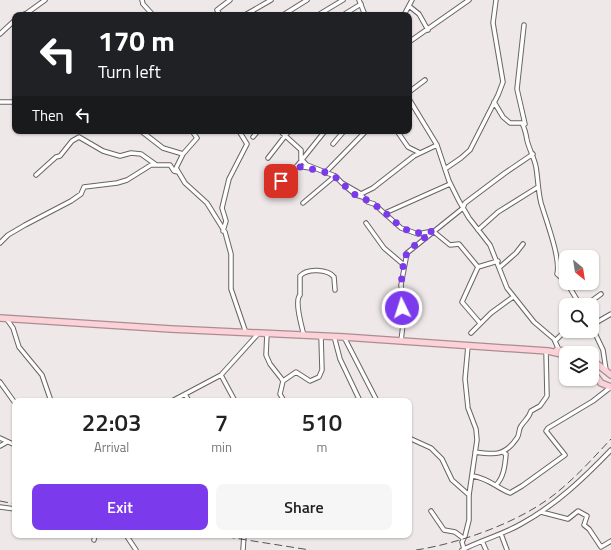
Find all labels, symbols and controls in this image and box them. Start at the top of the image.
text: 170 m [98,19,175,62]
icon: left [32,28,84,80]
text: Turn left [98,58,161,85]
text: Then [32,104,64,127]
icon: left [72,104,94,126]
pin [264,164,298,198]
icon: arrive [270,170,292,192]
north arrow [559,250,599,290]
map controls [559,250,599,386]
position arrow [381,287,423,329]
button: search [559,298,599,338]
button: layers [559,346,599,386]
text: 22:03 [82,404,141,440]
text: 7 [215,404,228,440]
text: 510 [302,404,342,440]
text: Arrival [94,437,129,457]
text: min [211,437,232,457]
text: m [317,437,327,457]
button: Exit [32,484,208,530]
button: Share [216,484,392,530]

